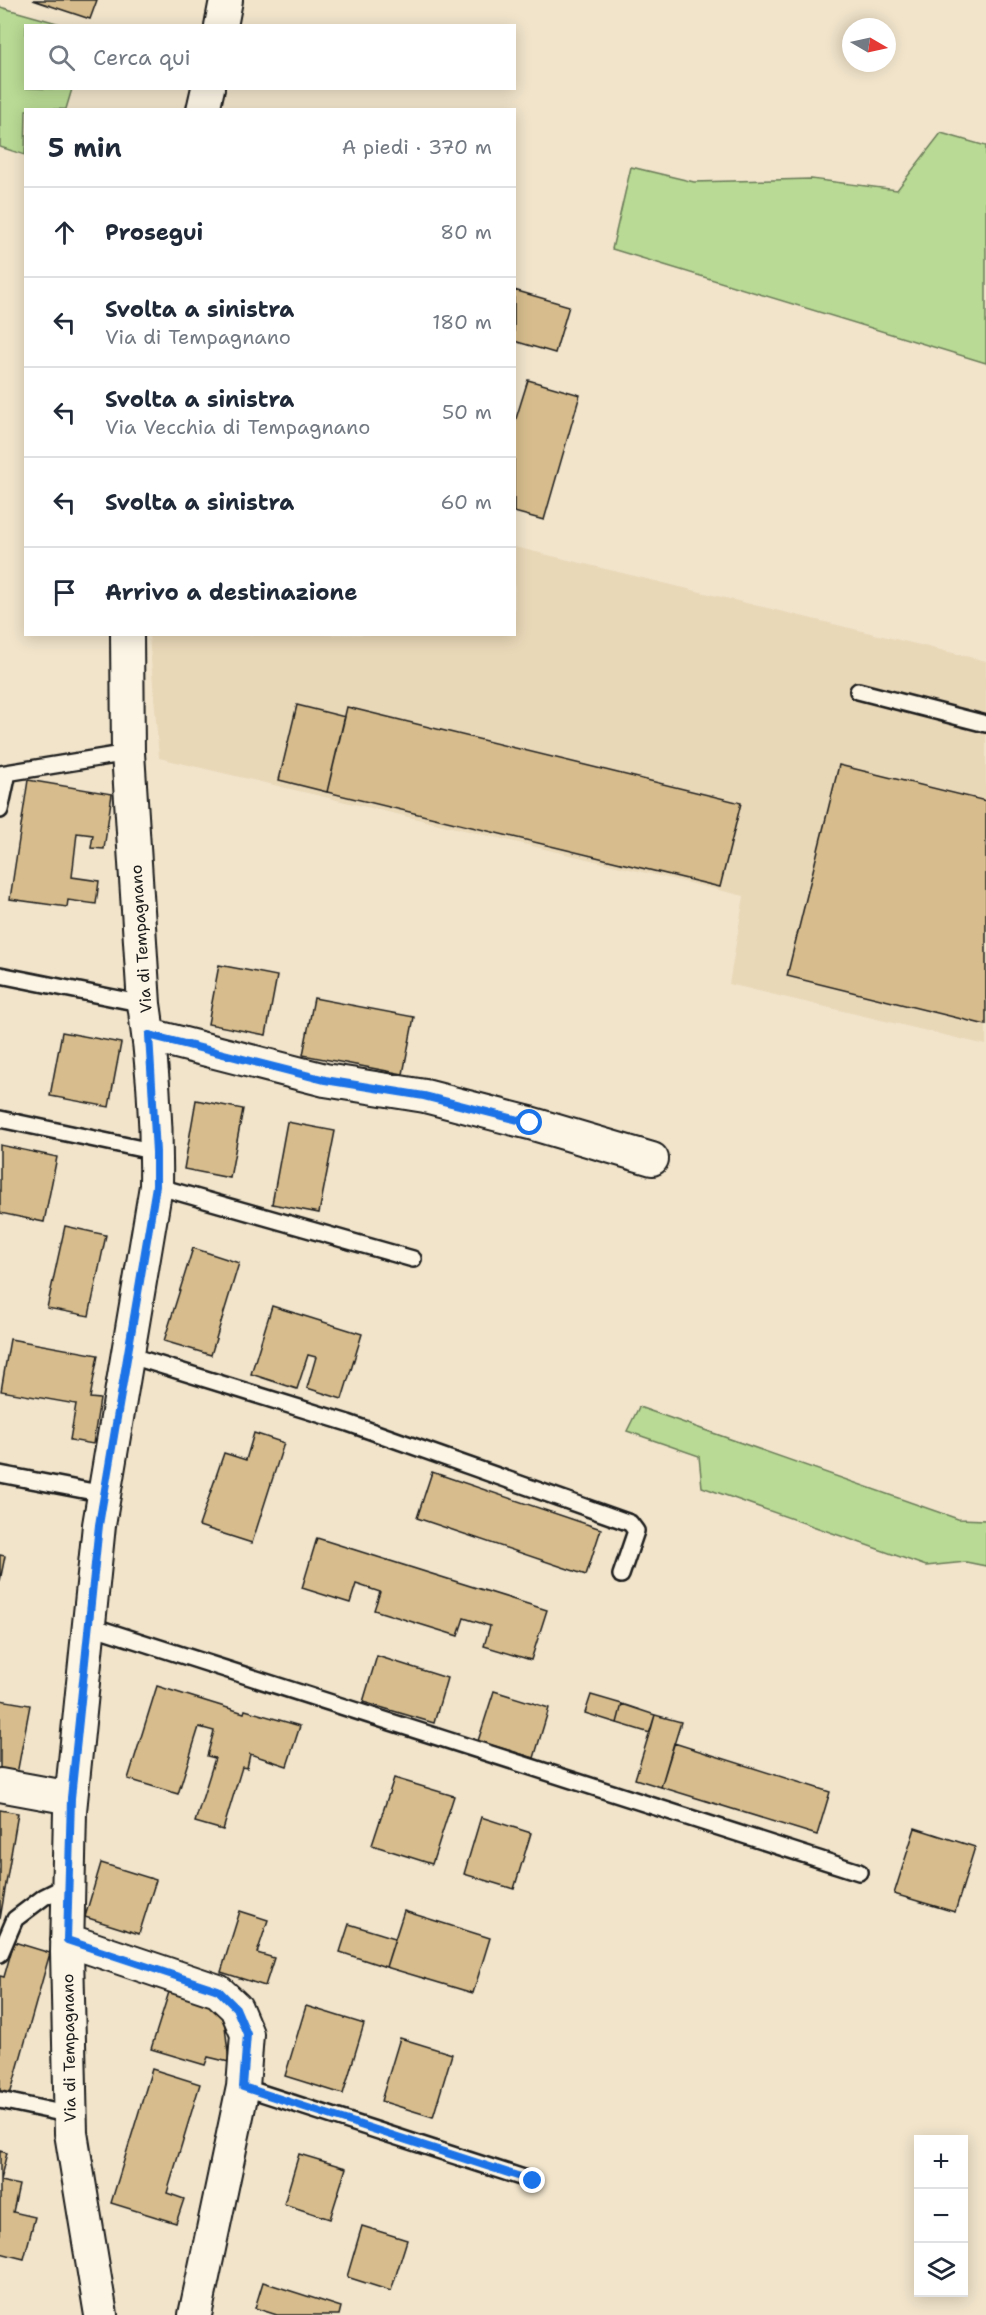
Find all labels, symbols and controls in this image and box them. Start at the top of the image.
north arrow [842,18,896,72]
search box [24,24,516,90]
icon: search [45,41,78,74]
text: Cerca qui [93,43,191,72]
text: 5 min [48,130,122,165]
text: A piedi · 370 m [342,134,492,160]
icon: ahead [48,216,81,249]
text: Prosegui [105,218,203,247]
text: 80 m [440,219,492,245]
text: Svolta a sinistra [105,295,294,324]
icon: left [48,306,81,339]
text: 180 m [432,309,492,335]
text: Via di Tempagnano [105,324,291,350]
text: Svolta a sinistra [105,385,294,414]
icon: left [48,396,81,429]
text: 50 m [442,399,492,425]
text: Via Vecchia di Tempagnano [105,414,370,440]
icon: left [48,486,81,519]
text: Svolta a sinistra [105,488,294,517]
text: 60 m [440,489,492,515]
icon: arrive [48,576,81,609]
text: Arrivo a destinazione [105,578,357,607]
street label: Via di Tempagnano [125,864,157,1014]
route start [516,1109,542,1135]
street label: Via di Tempagnano [57,1973,81,2123]
map controls [914,2135,968,2297]
button: + [914,2135,968,2189]
route end [519,2167,545,2193]
button: − [914,2189,968,2243]
button: layers [914,2243,968,2297]

